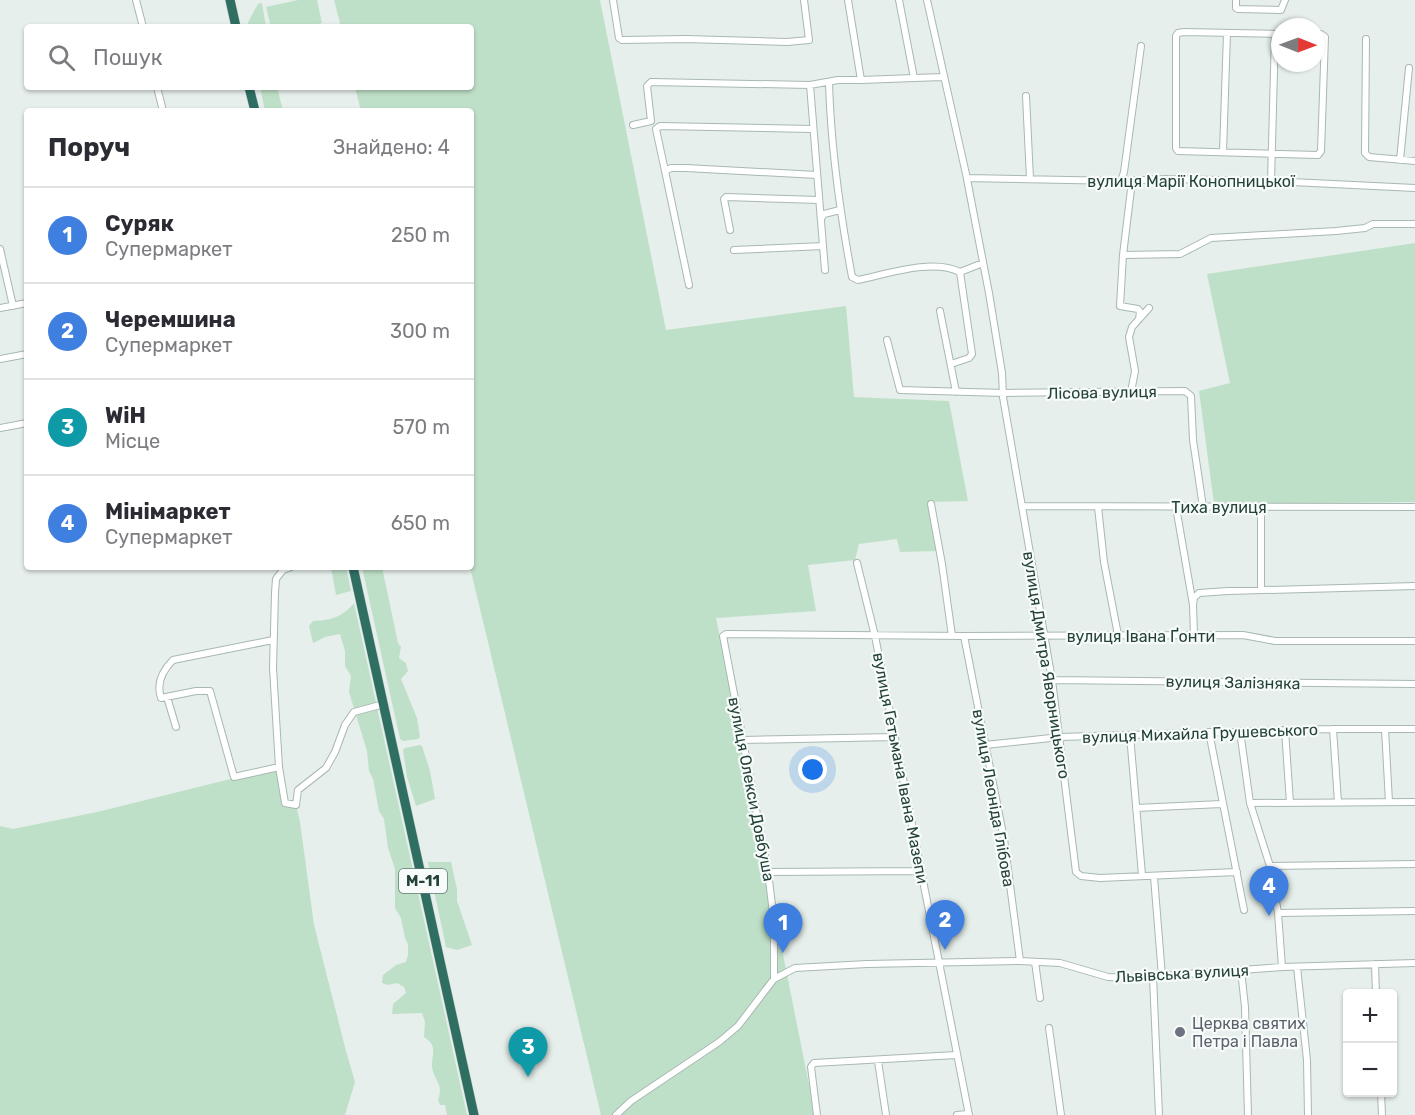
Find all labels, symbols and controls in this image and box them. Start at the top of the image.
north arrow [1271,18,1325,72]
search box [24,24,474,90]
icon: search [45,41,78,74]
text: Пошук [93,44,163,71]
text: Поруч [48,132,130,163]
text: Знайдено: 4 [333,135,450,159]
street label: вулиця Марії Конопницької [1087,172,1296,191]
text: Суряк [105,210,174,237]
text: 1 [63,223,72,247]
text: 250 m [391,223,450,247]
text: Супермаркет [105,237,233,261]
text: Черемшина [105,306,236,333]
text: 2 [61,319,74,343]
text: 300 m [390,319,450,343]
text: Супермаркет [105,333,233,357]
street label: Лісова вулиця [1047,382,1157,403]
text: WiH [105,402,146,429]
text: 3 [61,415,74,439]
text: 570 m [392,415,450,439]
text: Місце [105,429,160,453]
text: Мінімаркет [105,498,231,525]
street label: Тиха вулиця [1171,498,1267,517]
text: 4 [61,511,74,535]
text: 650 m [391,511,450,535]
text: Супермаркет [105,525,233,549]
street label: вулиця Дмитра Яворницького [1019,550,1074,780]
street label: вулиця Івана Ґонти [1067,627,1215,646]
street label: вулиця Гетьмана Івана Мазепи [869,651,932,885]
street label: вулиця Залізняка [1165,672,1301,693]
street label: вулиця Олекси Довбуша [724,695,779,883]
street label: вулиця Леоніда Глібова [969,708,1018,888]
street label: вулиця Михайла Грушевського [1082,720,1318,747]
your location [798,755,827,784]
pin: 4 [1250,866,1288,916]
road number: М-11 [399,869,447,893]
pin: 2 [926,900,964,950]
pin: 1 [764,904,802,953]
street label: Львівська вулиця [1115,961,1250,986]
map controls [1343,989,1397,1097]
button: + [1343,989,1397,1043]
place label: Церква святих Петра і Павла [1192,1014,1306,1051]
marker: Церква святих Петра і Павла [1173,1025,1187,1039]
pin: 3 [508,1028,548,1077]
button: − [1343,1043,1397,1097]

